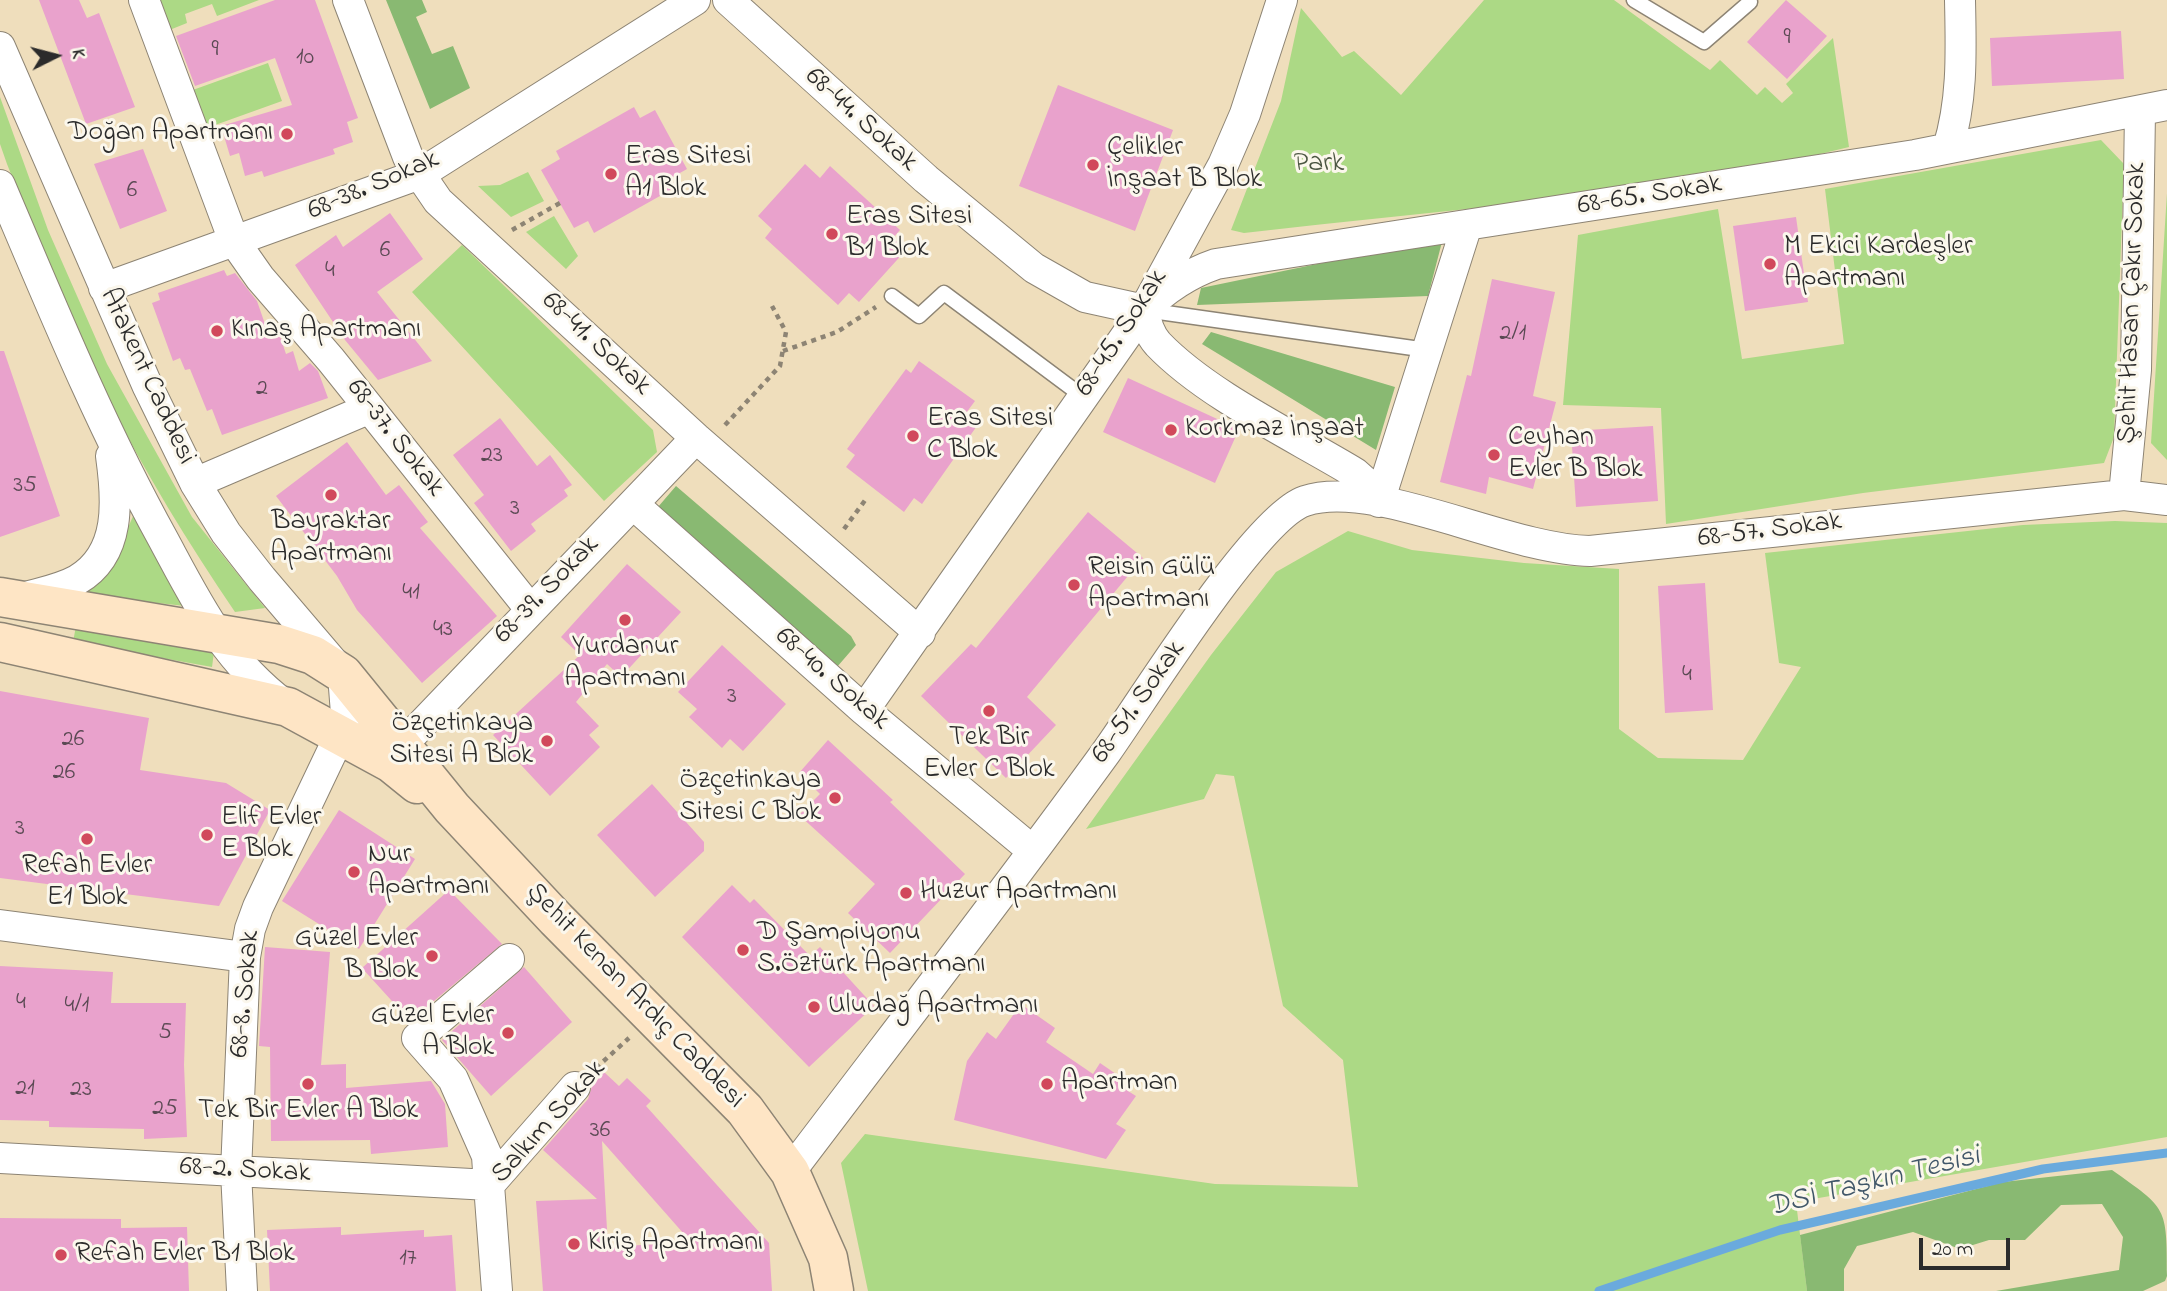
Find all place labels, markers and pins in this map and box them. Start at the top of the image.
place label: Doğan Apartmanı [68,117,273,151]
marker: Doğan Apartmanı [279,126,295,142]
place label: Çelikler İnşaat B Blok [1107,132,1262,198]
place label: Eras Sitesi A1 Blok [625,141,751,207]
marker: Çelikler İnşaat B Blok [1085,157,1101,173]
marker: Eras Sitesi A1 Blok [603,166,619,182]
place label: Eras Sitesi B1 Blok [846,201,972,267]
marker: Eras Sitesi B1 Blok [824,226,840,242]
place label: M Ekici Kardeşler Apartmanı [1784,231,1973,297]
marker: M Ekici Kardeşler Apartmanı [1762,256,1778,272]
place label: Kınaş Apartmanı [231,314,421,348]
marker: Kınaş Apartmanı [209,323,225,339]
place label: Eras Sitesi C Blok [927,403,1053,469]
place label: Korkmaz İnşaat [1185,413,1364,447]
marker: Korkmaz İnşaat [1163,422,1179,438]
place label: Ceyhan Evler B Blok [1508,422,1642,488]
marker: Eras Sitesi C Blok [905,428,921,444]
marker: Ceyhan Evler B Blok [1486,447,1502,463]
marker: Bayraktar Apartmanı [323,487,339,503]
place label: Bayraktar Apartmanı [270,506,392,572]
place label: Reisin Gülü Apartmanı [1088,552,1215,618]
marker: Reisin Gülü Apartmanı [1066,577,1082,593]
marker: Yurdanur Apartmanı [617,612,633,628]
place label: Yurdanur Apartmanı [564,631,686,697]
marker: Tek Bir Evler C Blok [981,703,997,719]
place label: Özçetinkaya Sitesi A Blok [390,708,533,774]
place label: Tek Bir Evler C Blok [924,722,1054,788]
marker: Özçetinkaya Sitesi A Blok [539,733,555,749]
place label: Özçetinkaya Sitesi C Blok [680,765,821,831]
marker: Özçetinkaya Sitesi C Blok [827,790,843,806]
place label: Elif Evler E Blok [221,802,321,868]
marker: Elif Evler E Blok [199,827,215,843]
marker: Refah Evler E1 Blok [79,831,95,847]
place label: Nur Apartmanı [368,839,489,905]
place label: Refah Evler E1 Blok [22,850,152,916]
marker: Nur Apartmanı [346,864,362,880]
place label: Huzur Apartmanı [920,876,1117,910]
marker: Huzur Apartmanı [898,885,914,901]
place label: D Şampiyonu S.Öztürk Apartmanı [757,917,985,983]
place label: Güzel Evler B Blok [295,923,418,989]
marker: D Şampiyonu S.Öztürk Apartmanı [735,942,751,958]
marker: Güzel Evler B Blok [424,948,440,964]
place label: Uludağ Apartmanı [828,990,1038,1024]
marker: Uludağ Apartmanı [806,999,822,1015]
place label: Güzel Evler A Blok [371,1000,494,1066]
marker: Güzel Evler A Blok [500,1025,516,1041]
place label: Apartman [1061,1067,1177,1101]
marker: Tek Bir Evler A Blok [300,1076,316,1092]
marker: Apartman [1039,1076,1055,1092]
place label: Tek Bir Evler A Blok [198,1095,418,1129]
place label: Kiriş Apartmanı [588,1227,763,1261]
marker: Kiriş Apartmanı [566,1236,582,1252]
place label: Refah Evler B1 Blok [75,1238,295,1272]
marker: Refah Evler B1 Blok [53,1247,69,1263]

